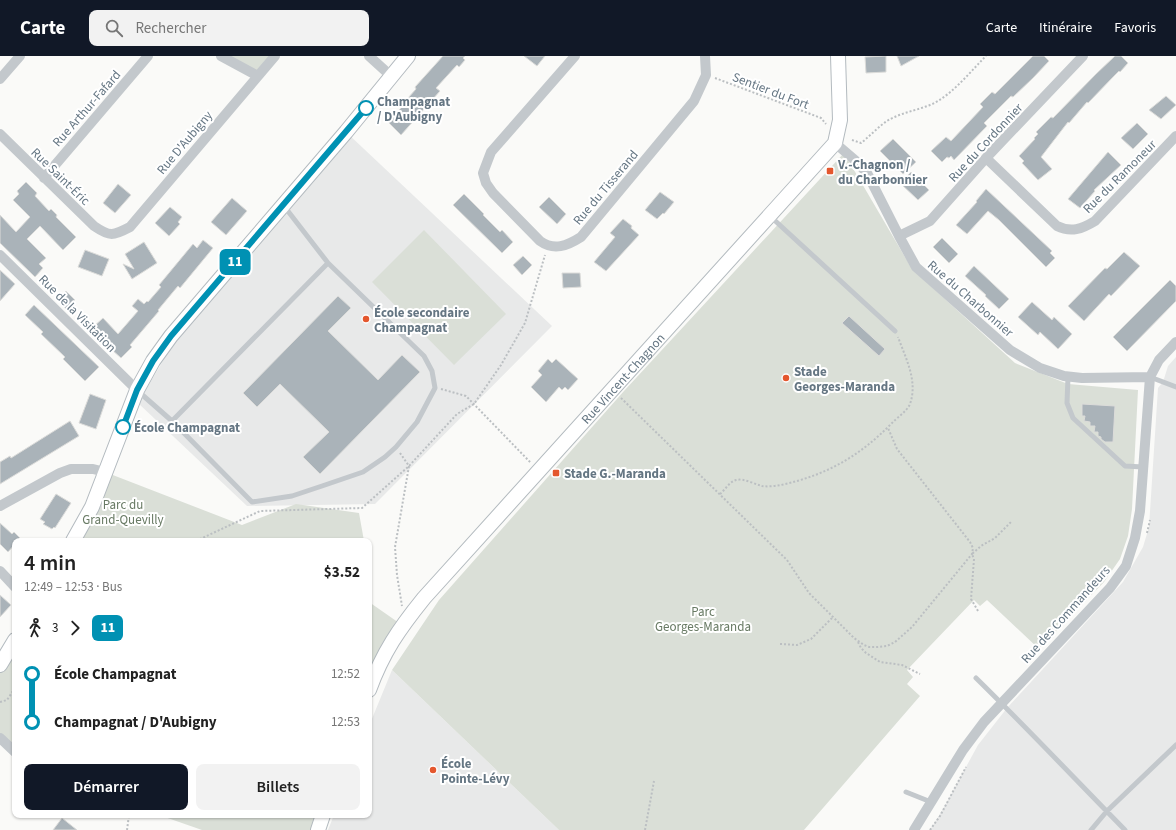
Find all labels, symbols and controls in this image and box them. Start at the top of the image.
search box [89,10,369,46]
text: Carte [20,15,65,42]
icon: search [103,17,125,39]
text: Rechercher [135,18,206,39]
text: Carte [986,18,1017,38]
text: Itinéraire [1039,18,1092,38]
text: Favoris [1114,18,1156,38]
street label: Rue Arthur-Fafard [48,66,125,151]
street label: Sentier du Fort [730,68,812,114]
place label: Champagnat / D'Aubigny [377,93,450,126]
street label: Rue du Cordonnier [944,99,1027,186]
marker: Champagnat / D'Aubigny [358,100,374,116]
street label: Rue D'Aubigny [153,107,217,178]
street label: Rue du Ramoneur [1079,136,1161,217]
street label: Rue Saint-Éric [27,144,94,210]
street label: Rue du Tisserand [569,146,643,229]
place label: V.-Chagnon / du Charbonnier [837,156,928,189]
marker: V.-Chagnon / du Charbonnier [825,166,835,176]
line badge: 11 [217,249,253,275]
text: 11 [228,252,242,272]
street label: Rue du Charbonnier [923,256,1018,341]
street label: Rue de la Visitation [35,271,120,356]
place label: École secondaire Champagnat [374,304,470,337]
marker: École secondaire Champagnat [361,314,371,324]
street label: Rue Vincent-Chagnon [577,329,669,428]
place label: Stade Georges-Maranda [794,363,895,396]
marker: Stade Georges-Maranda [781,373,791,383]
marker: École Champagnat [115,419,131,435]
place label: École Champagnat [134,419,240,437]
place label: Stade G.-Maranda [564,465,666,483]
marker: Stade G.-Maranda [551,468,561,478]
park label: Parc du Grand-Quevilly [82,496,164,529]
text: 4 min [24,547,76,579]
text: $3.52 [324,562,360,583]
street label: Rue des Commandeurs [1017,562,1115,667]
text: 12:49 – 12:53 · Bus [24,578,122,596]
park label: Parc Georges-Maranda [655,603,751,636]
icon: walk [24,617,46,639]
icon: forward [64,617,86,639]
text: 11 [100,618,115,638]
text: 3 [52,619,58,637]
text: École Champagnat [54,664,176,685]
text: 12:52 [331,665,360,683]
text: Champagnat / D'Aubigny [54,712,217,733]
text: 12:53 [331,713,360,731]
place label: École Pointe-Lévy [441,755,510,788]
button: Démarrer [24,764,188,810]
button: Billets [196,764,360,810]
marker: École Pointe-Lévy [428,765,438,775]

